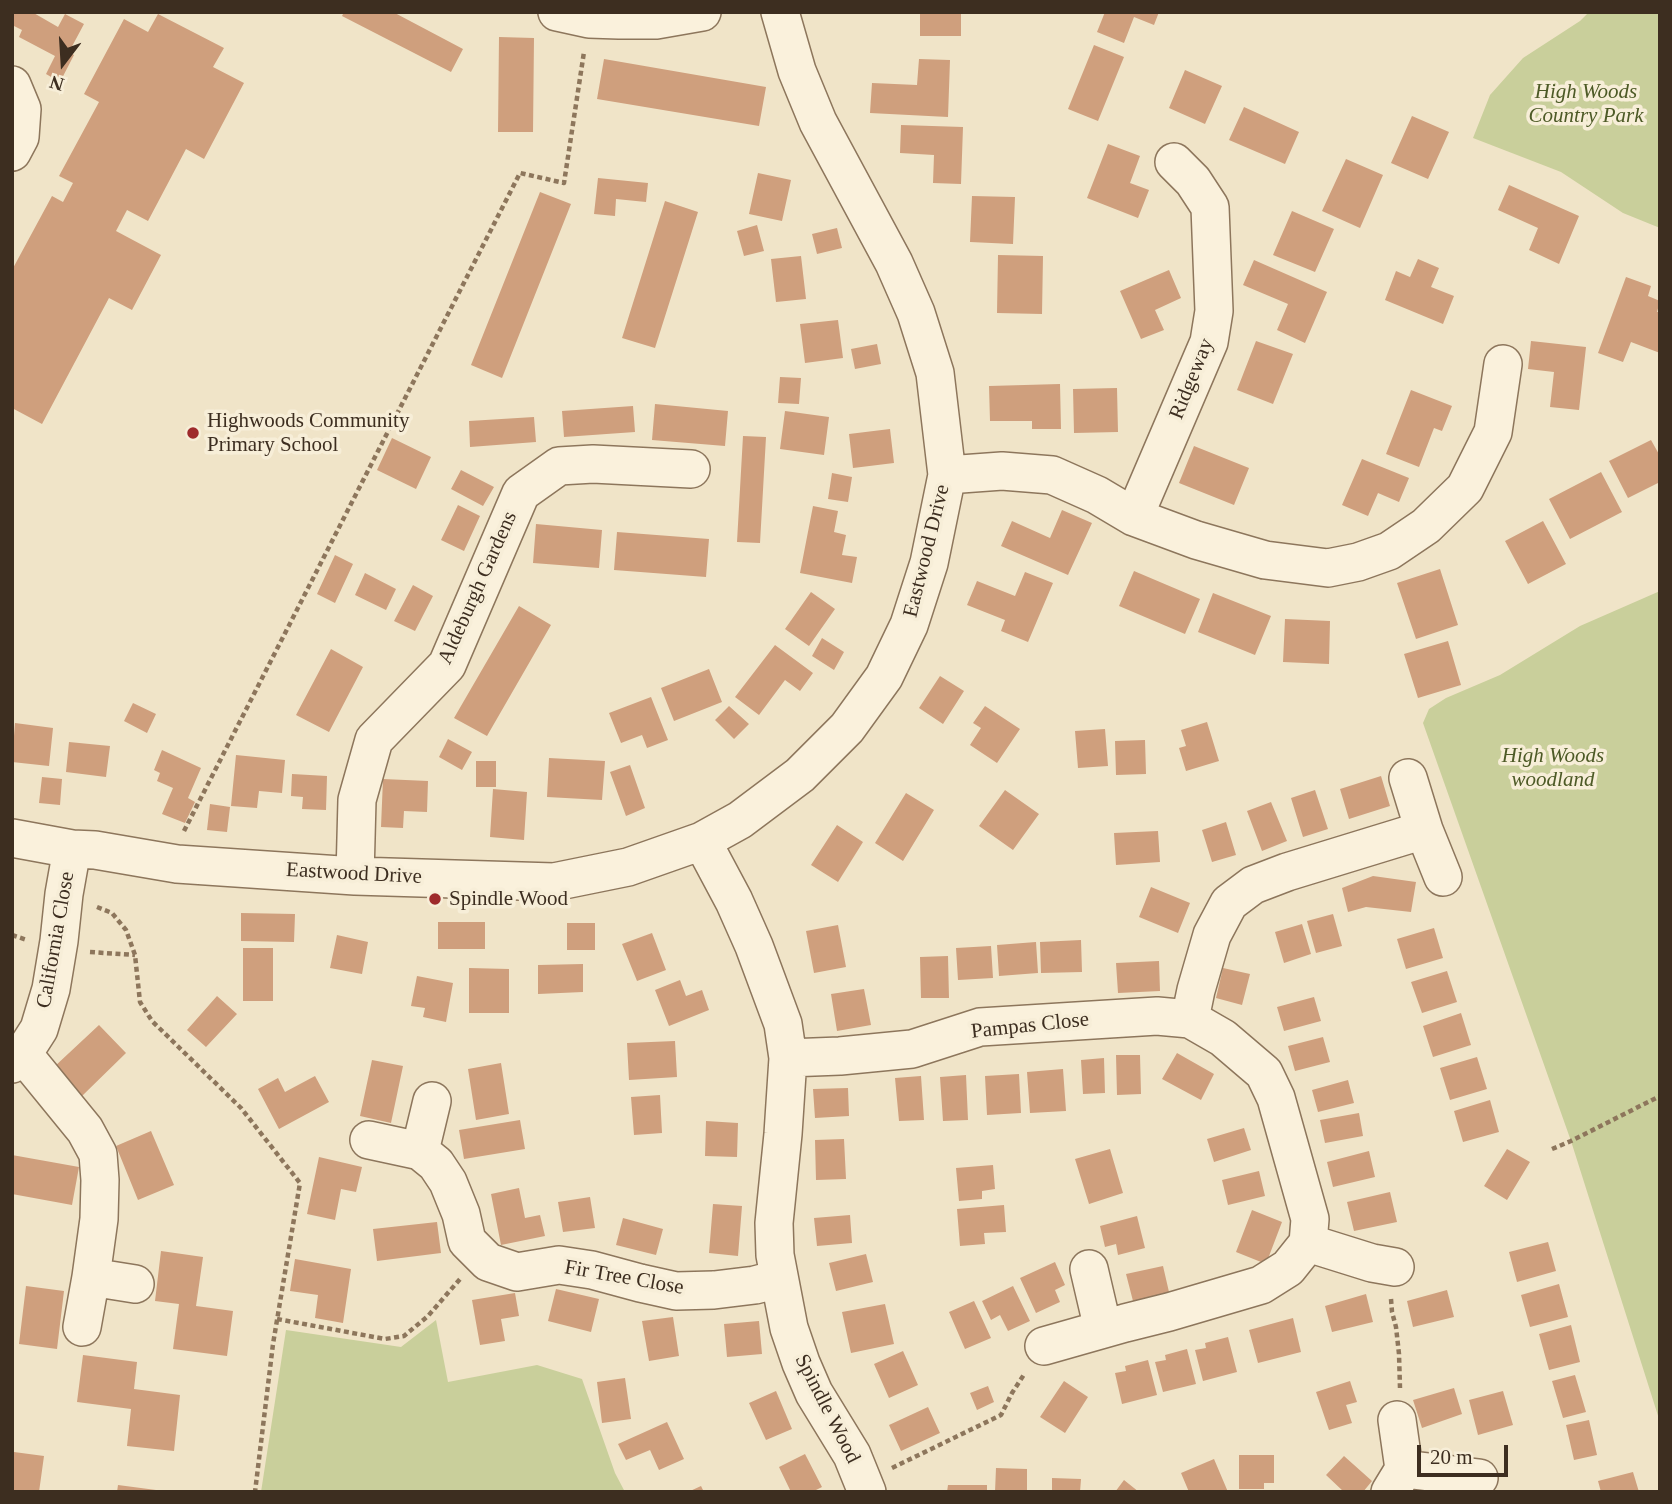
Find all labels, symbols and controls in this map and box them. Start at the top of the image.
north arrow [28,28,98,98]
text: N [47,72,66,96]
park label: High Woods Country Park [1529,79,1643,129]
street label: Ridgeway [1164,335,1220,423]
place label: Highwoods Community Primary School [207,408,409,458]
marker: Highwoods Community Primary School [185,425,201,441]
street label: Eastwood Drive [898,482,956,620]
street label: Aldeburgh Gardens [433,508,523,668]
park label: High Woods woodland [1502,743,1604,793]
street label: Eastwood Drive [285,858,423,890]
street label: California Close [32,870,80,1010]
place label: Spindle Wood [449,886,568,912]
marker: Spindle Wood [427,891,443,907]
street label: Pampas Close [970,1007,1090,1045]
street label: Fir Tree Close [562,1255,686,1301]
street label: Spindle Wood [789,1350,865,1468]
scale bar [1420,1430,1511,1474]
text: 20 m [1430,1445,1473,1469]

